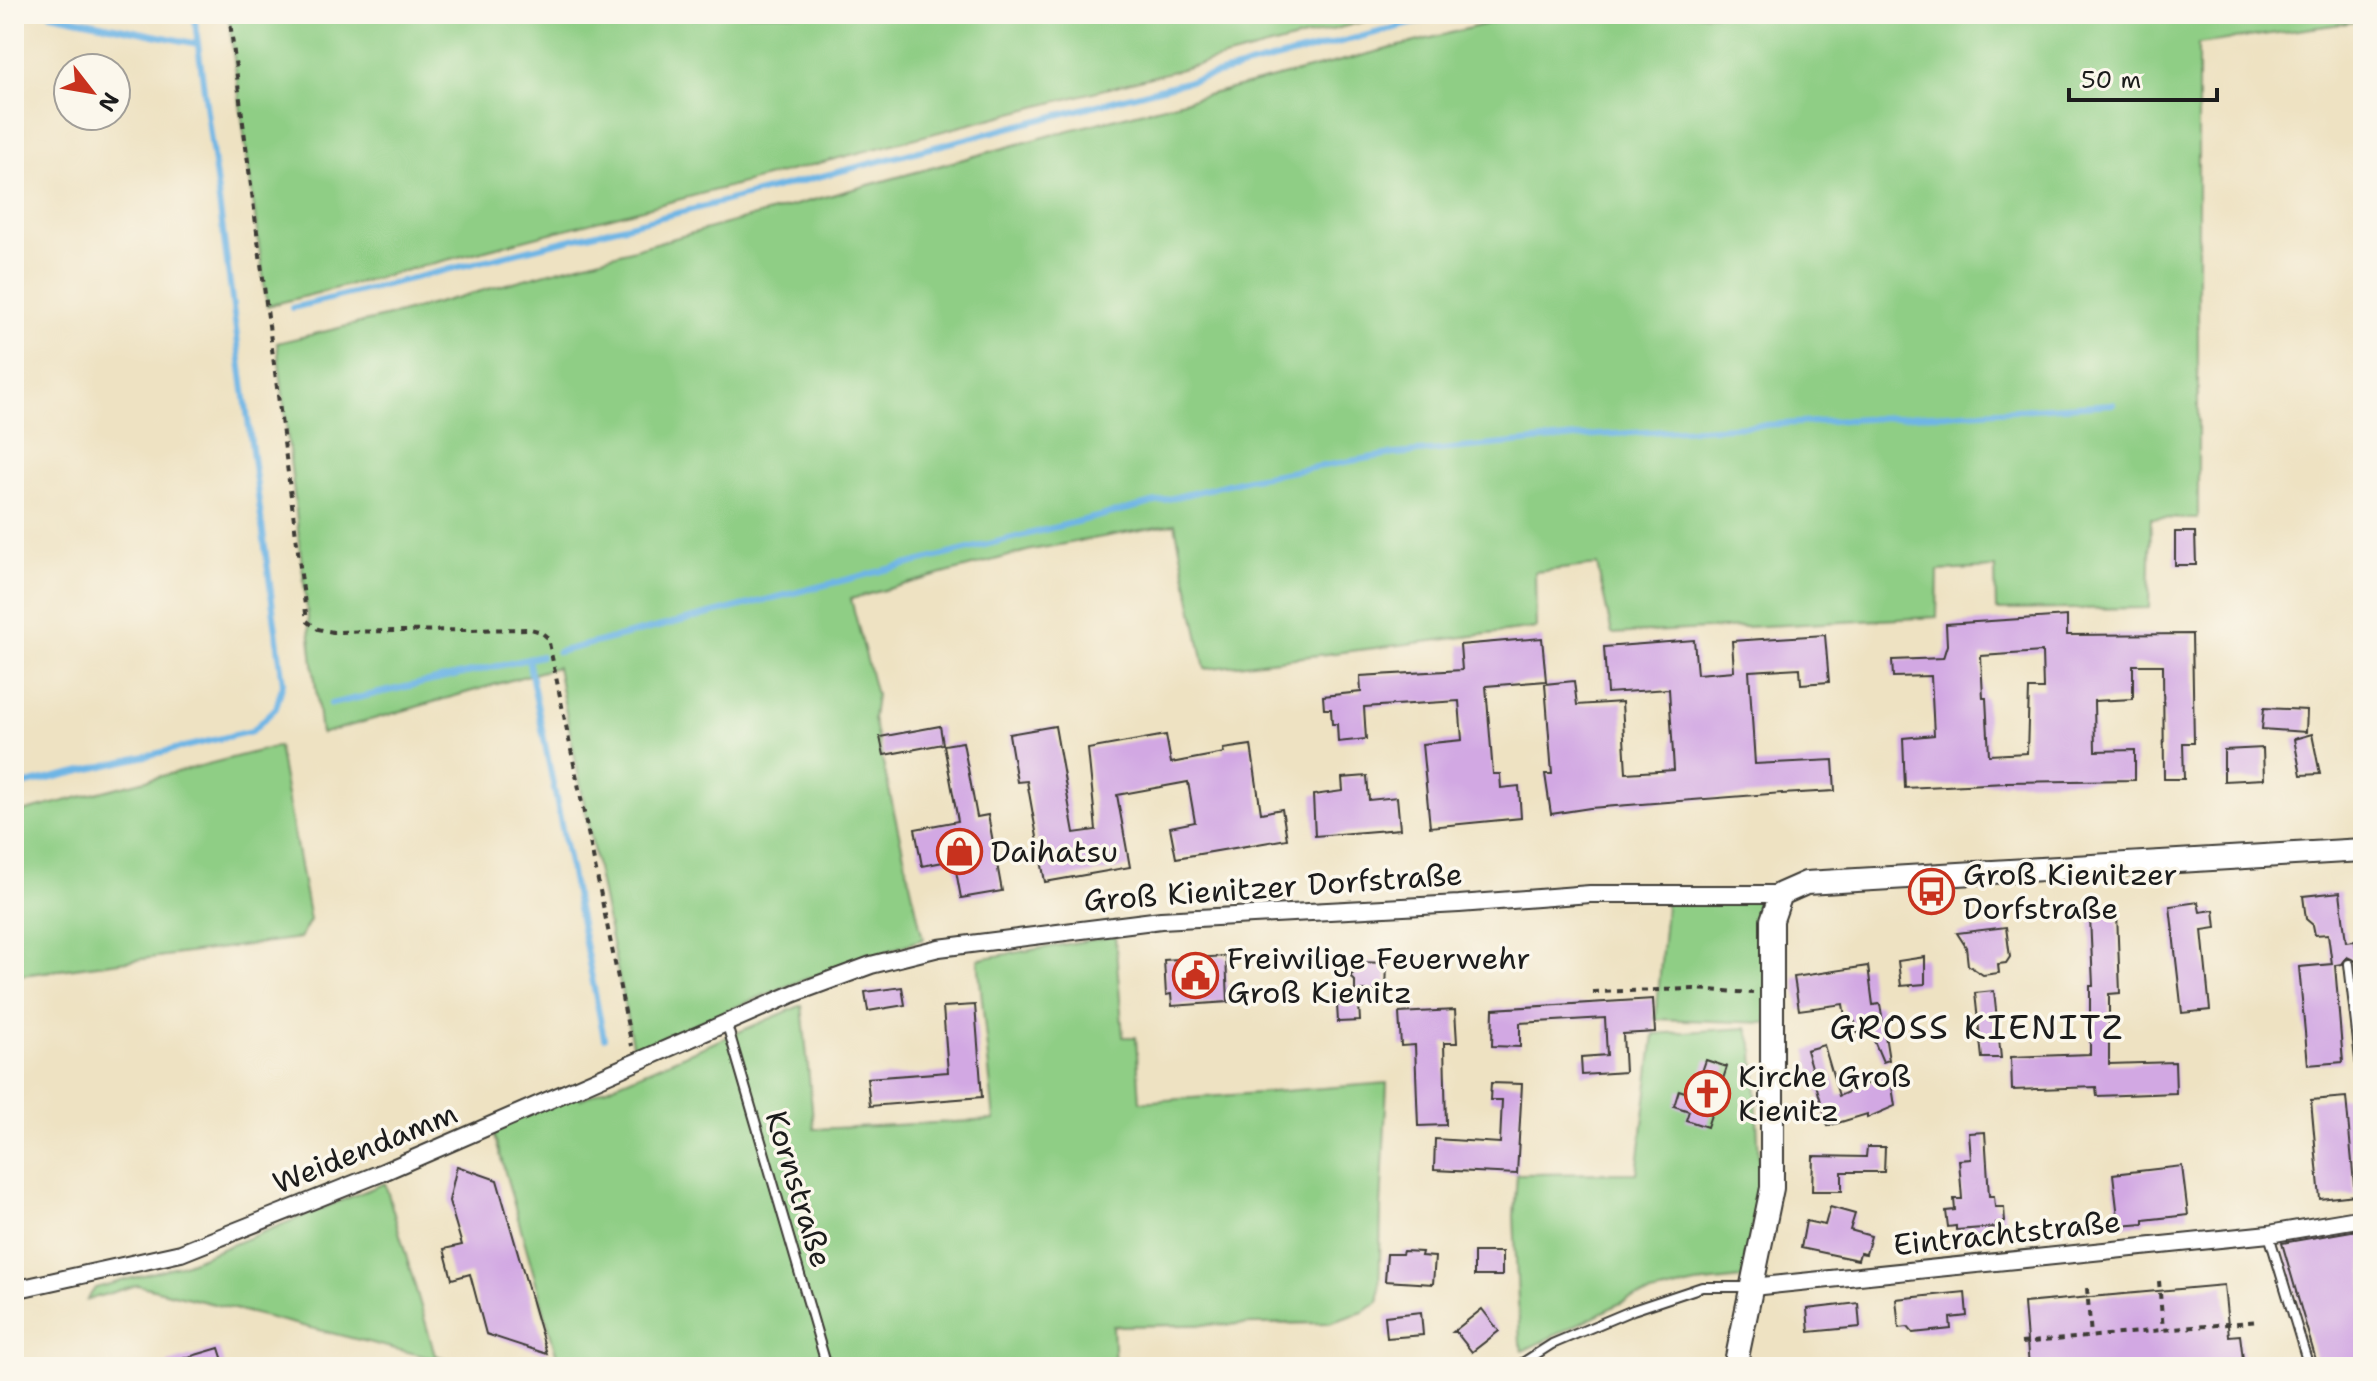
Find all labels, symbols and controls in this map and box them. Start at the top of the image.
north arrow [52,52,132,132]
scale bar [2069,52,2217,102]
text: 50 m [2081,64,2141,96]
text: N [92,87,126,117]
shop icon: Daihatsu [936,827,984,875]
place label: Daihatsu [991,831,1118,872]
street label: Groß Kienitzer Dorfstraße [1082,853,1464,921]
place label: Groß Kienitzer Dorfstraße [1963,854,2178,929]
bus stop icon: Groß Kienitzer Dorfstraße [1908,867,1956,915]
place label: Freiwilige Feuerwehr Groß Kienitz [1227,938,1531,1013]
public building icon: Freiwilige Feuerwehr Groß Kienitz [1172,951,1220,999]
district label: GROSS KIENITZ [1830,1004,2124,1050]
place label: Kirche Groß Kienitz [1738,1056,1911,1131]
church icon: Kirche Groß Kienitz [1683,1069,1731,1117]
street label: Weidendamm [267,1092,463,1204]
street label: Kornstraße [756,1106,842,1272]
street label: Eintrachtstraße [1891,1201,2123,1265]

